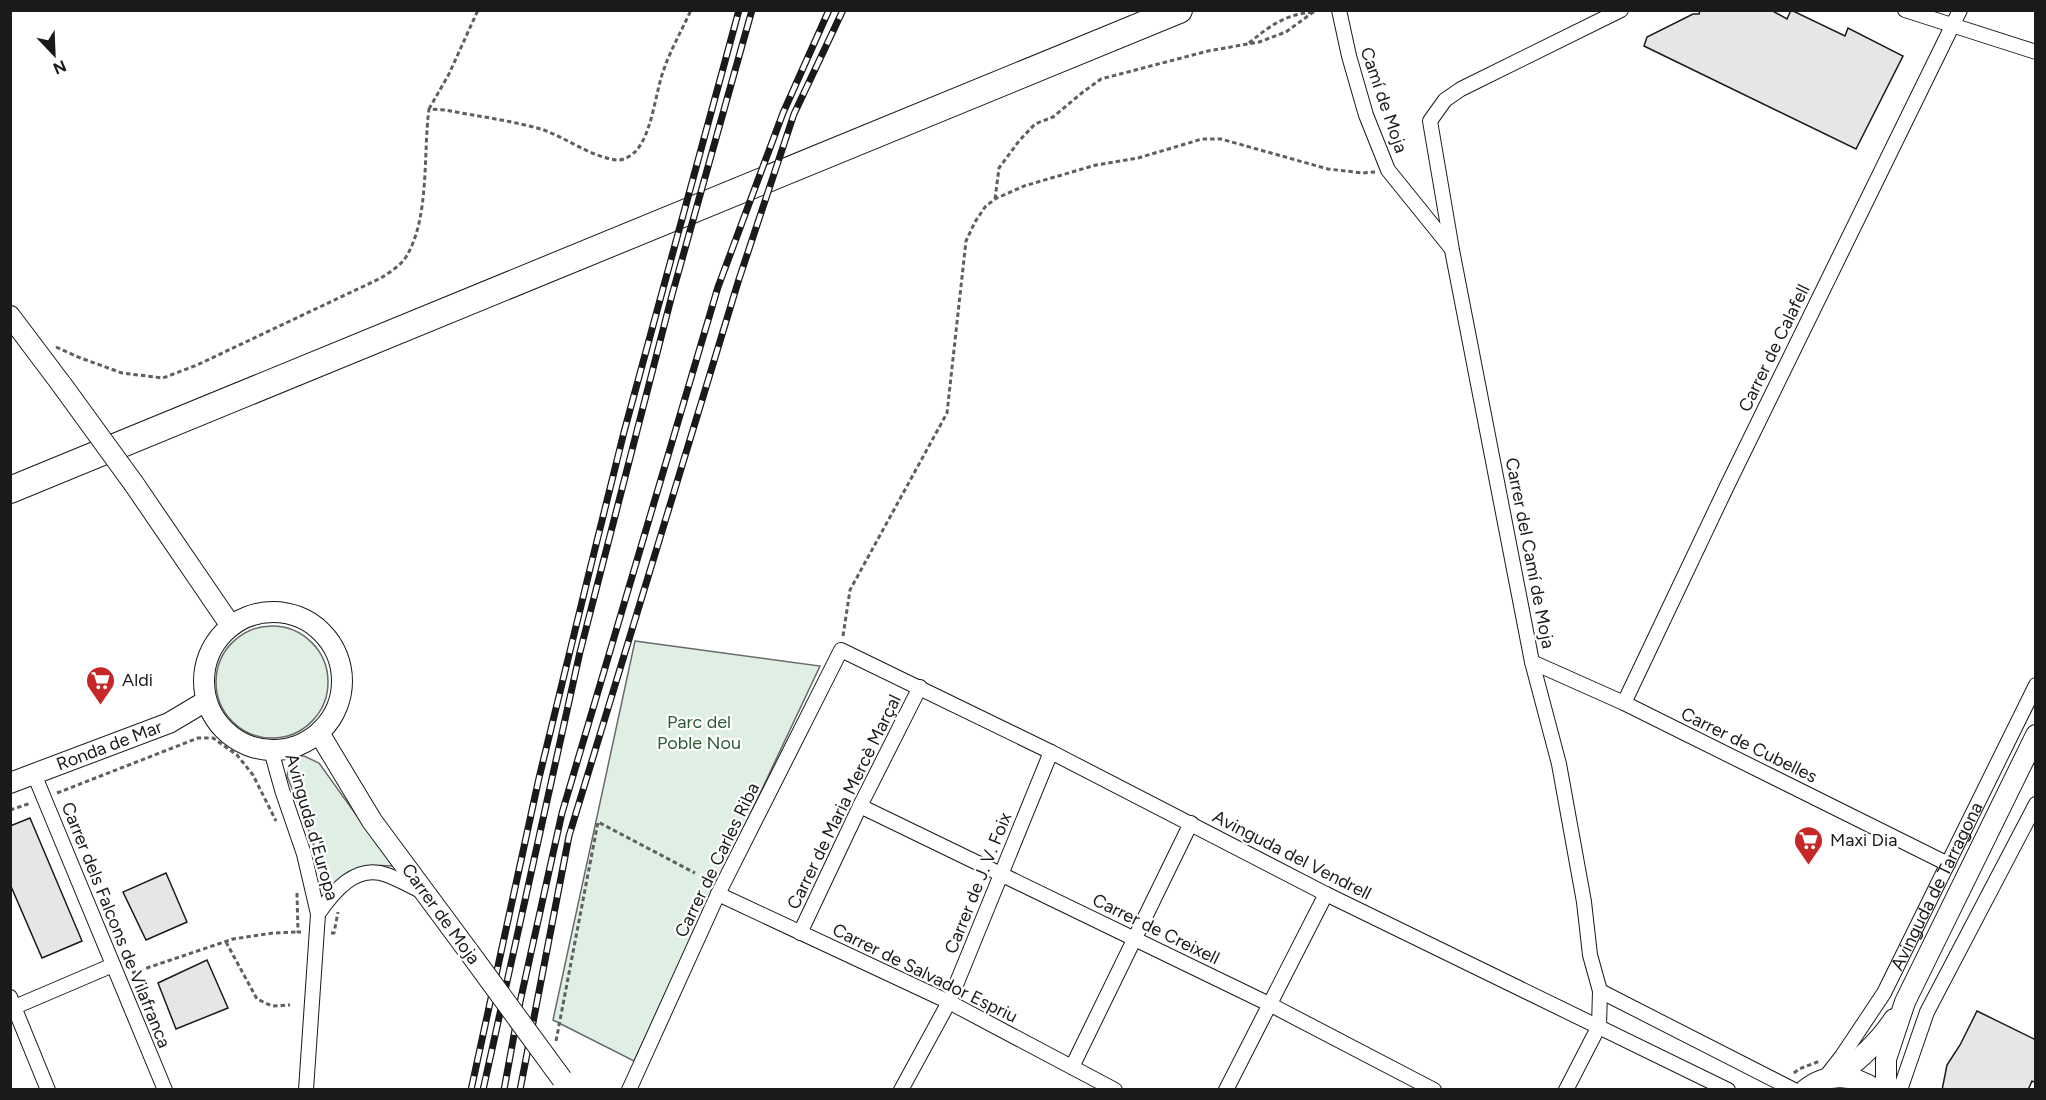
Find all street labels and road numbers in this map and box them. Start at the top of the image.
street label: Camí de Moja [1356,44,1412,156]
street label: Carrer de Calafell [1734,281,1814,415]
street label: Carrer del Camí de Moja [1501,456,1559,650]
street label: Carrer de Maria Mercè Marçal [782,691,906,913]
street label: Carrer de Cubelles [1677,702,1821,788]
street label: Ronda de Mar [53,716,165,776]
street label: Avinguda d'Europa [281,751,343,903]
street label: Carrer de Carles Riba [670,779,764,941]
street label: Avinguda de Tarragona [1886,798,1987,974]
street label: Carrer dels Falcons de Vilafranca [57,799,175,1051]
street label: Avinguda del Vendrell [1209,805,1375,905]
street label: Carrer de J. V. Foix [940,809,1017,957]
street label: Carrer de Moja [397,859,485,969]
street label: Carrer de Creixell [1089,889,1223,969]
street label: Carrer de Salvador Espriu [829,919,1021,1027]

